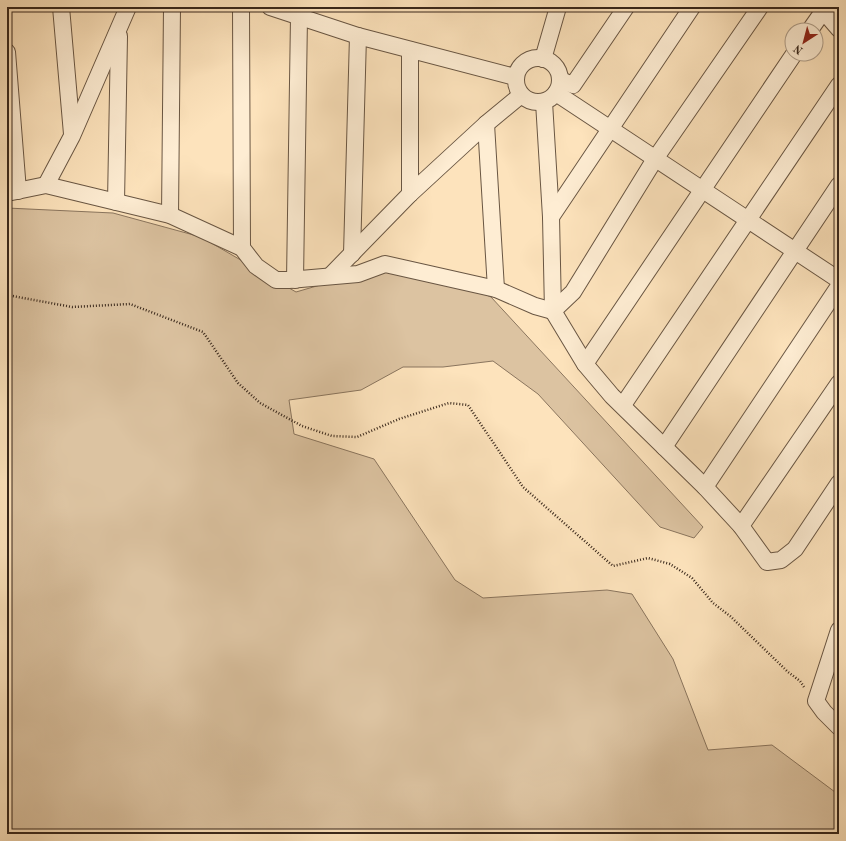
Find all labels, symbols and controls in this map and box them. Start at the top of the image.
north arrow [784,22,824,62]
text: N [792,42,806,56]

